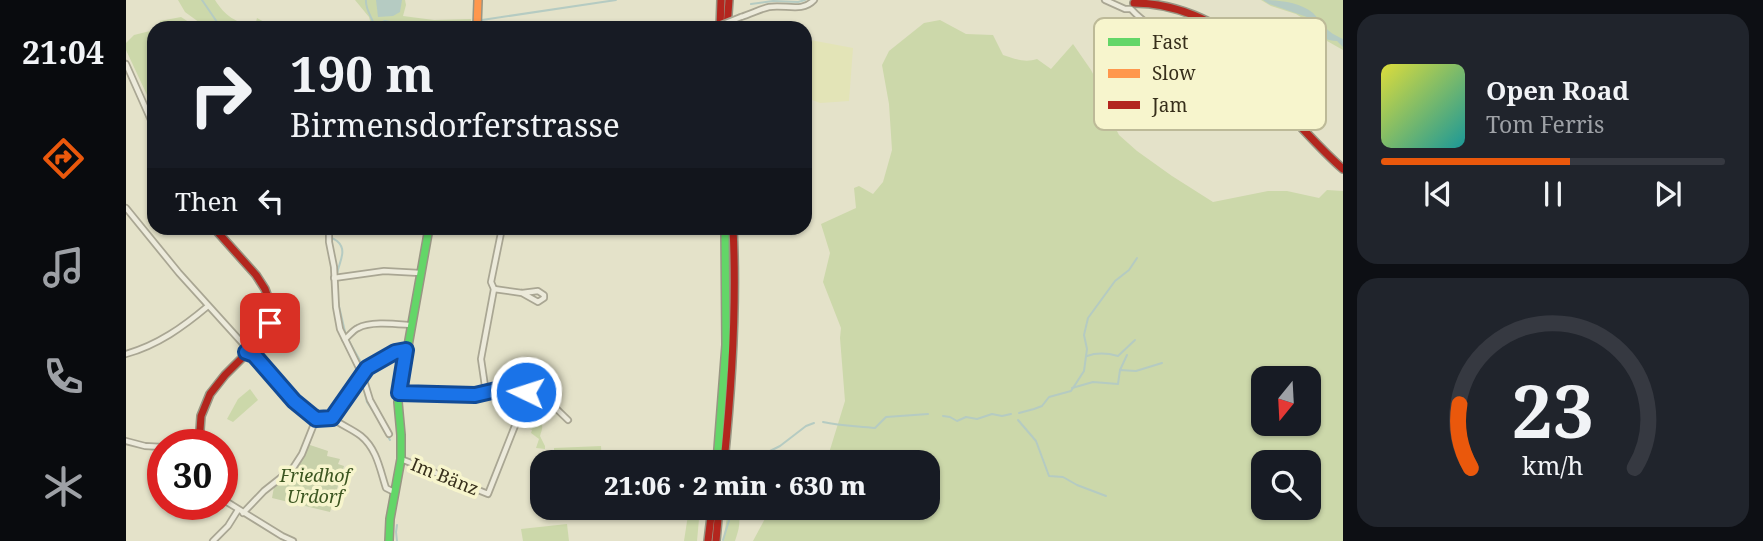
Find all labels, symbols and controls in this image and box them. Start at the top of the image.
legend [1094,18,1326,130]
text: Fast [1152,29,1189,55]
text: 21:04 [22,30,104,73]
text: 190 m [290,40,434,106]
icon: right [175,49,266,140]
text: Slow [1152,60,1196,86]
text: Open Road [1486,72,1629,108]
text: Jam [1151,92,1187,118]
text: Birmensdorferstrasse [290,103,620,146]
text: Tom Ferris [1486,108,1604,140]
icon: directions [39,134,88,183]
icon: previous [1419,175,1457,213]
icon: pause [1534,175,1572,213]
icon: next [1649,175,1687,213]
icon: left [252,182,290,220]
text: Then [175,183,238,219]
icon: music [39,243,88,292]
pin [240,293,300,353]
icon: arrive [251,304,289,342]
icon: phone [39,352,88,401]
position arrow [489,355,563,429]
text: 23 [1512,361,1594,460]
north arrow [1251,366,1321,436]
map controls [1251,366,1321,520]
speed limit sign: 30 [147,429,238,520]
text: km/h [1522,448,1584,482]
button: search [1251,450,1321,520]
street label: Im Bänz [408,452,482,500]
icon: climate [39,462,88,511]
park label: Friedhof Urdorf [279,463,354,508]
text: 21:06 · 2 min · 630 m [604,467,866,503]

